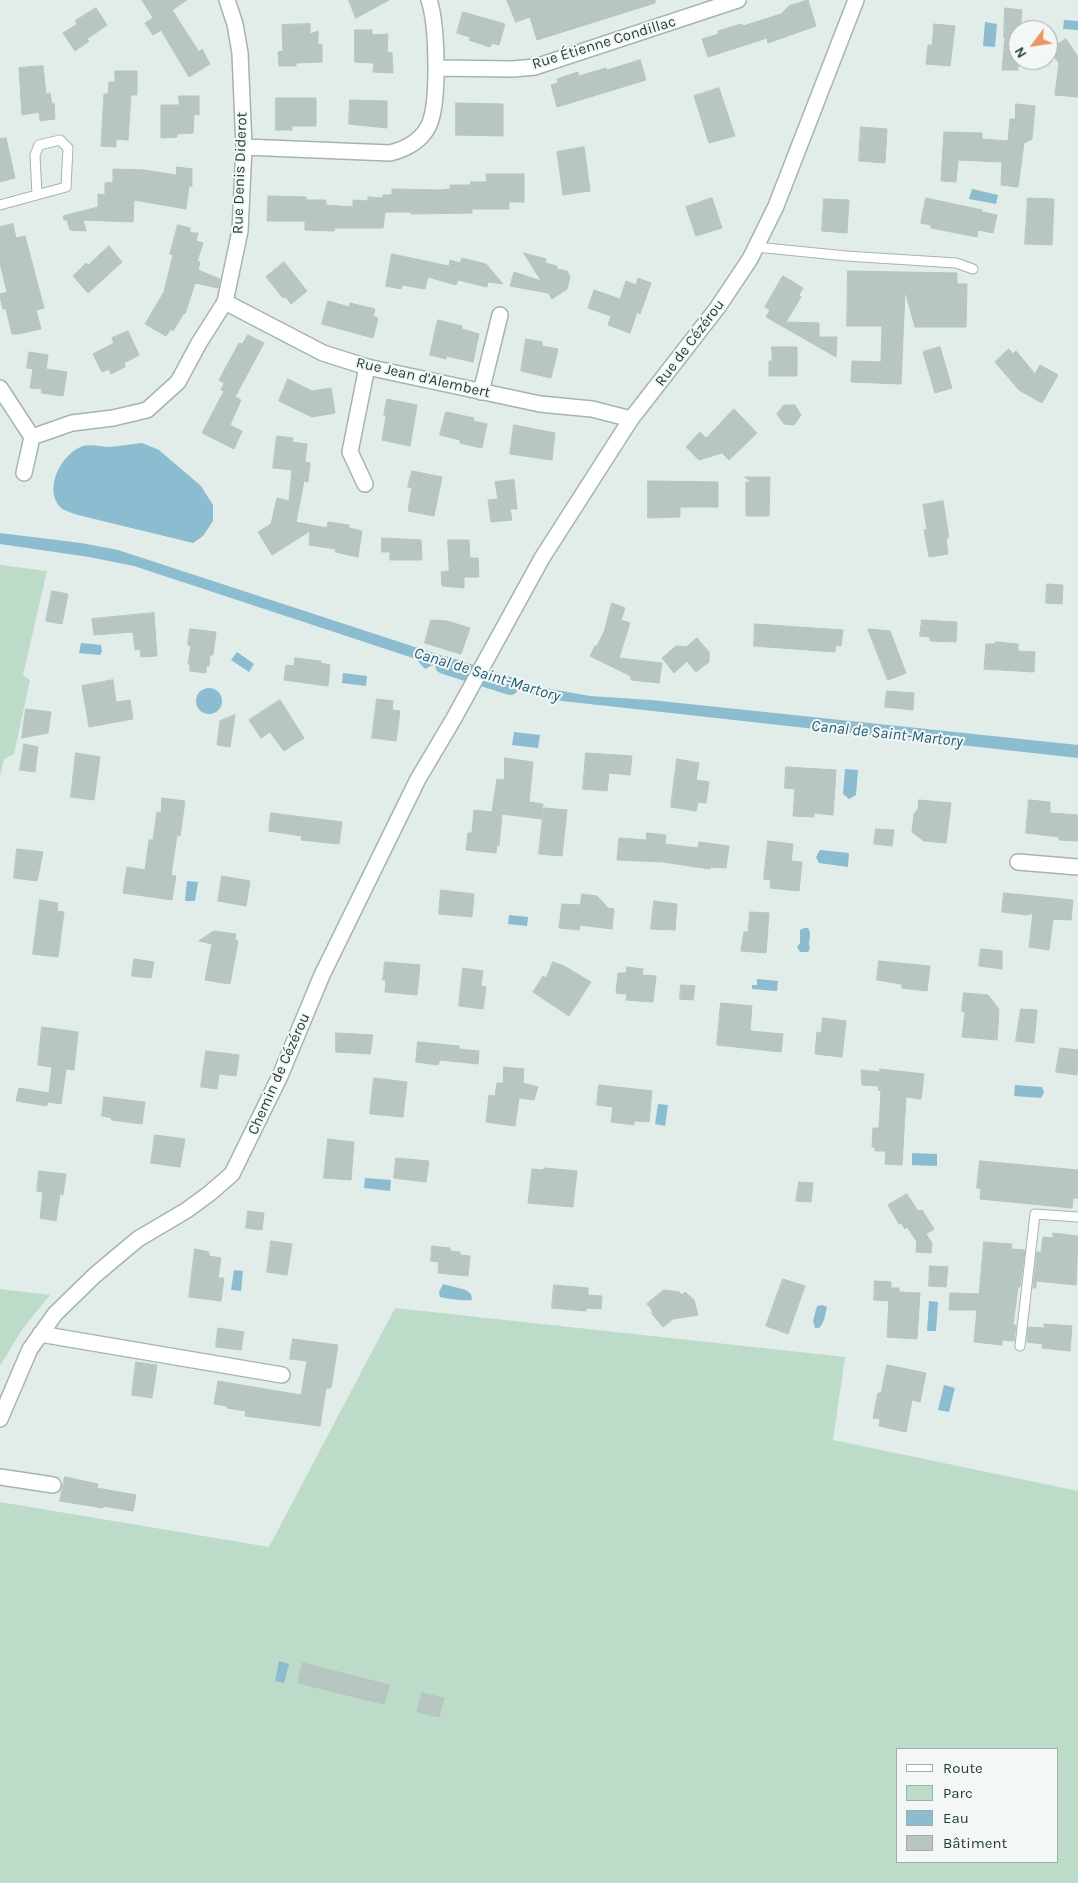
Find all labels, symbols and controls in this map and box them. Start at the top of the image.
street label: Rue Étienne Condillac [530,13,678,73]
north arrow [1008,20,1058,70]
text: N [1011,44,1030,61]
street label: Rue Denis Diderot [229,112,251,234]
street label: Rue de Cézérou [651,296,729,390]
street label: Rue Jean d'Alembert [354,354,492,402]
water label: Canal de Saint-Martory [411,644,563,706]
water label: Canal de Saint-Martory [810,716,964,752]
street label: Chemin de Cézérou [244,1010,314,1138]
legend [896,1748,1058,1863]
text: Route [943,1759,983,1777]
text: Parc [943,1784,973,1802]
text: Eau [943,1809,969,1827]
text: Bâtiment [943,1834,1007,1852]

